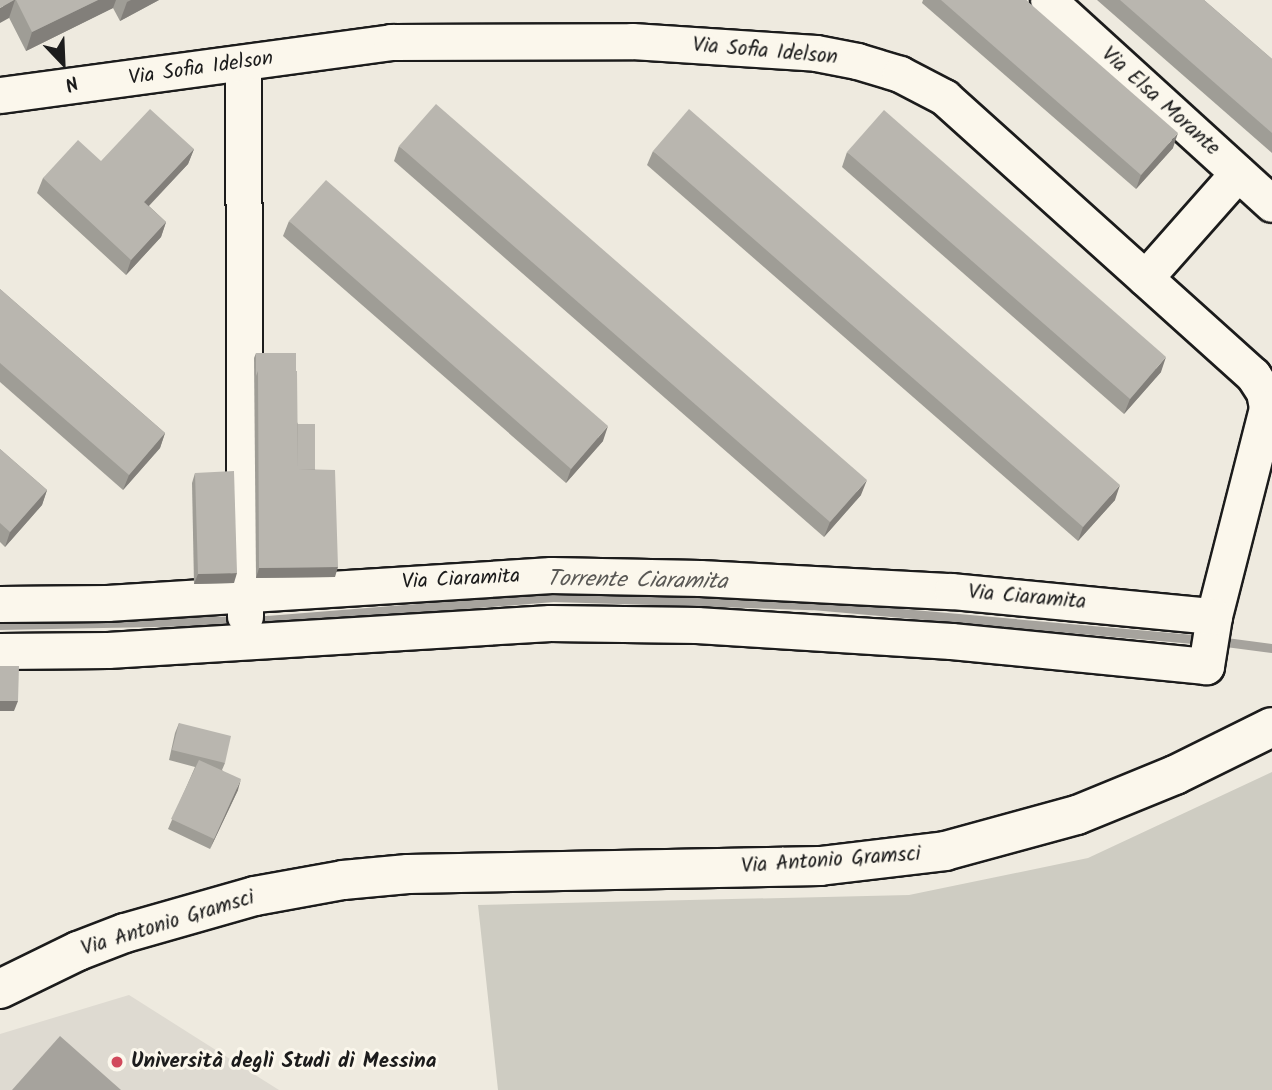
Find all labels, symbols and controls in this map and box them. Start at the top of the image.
north arrow [28,28,98,98]
street label: Via Sofia Idelson [691,33,839,71]
street label: Via Elsa Morante [1096,42,1224,162]
street label: Via Sofia Idelson [127,46,275,92]
text: N [60,66,83,98]
street label: Via Ciaramita [401,564,521,596]
water label: Torrente Ciaramita [546,566,728,596]
street label: Via Ciaramita [967,580,1087,616]
street label: Via Antonio Gramsci [740,842,922,880]
street label: Via Antonio Gramsci [78,886,258,962]
place label: Università degli Studi di Messina [131,1049,436,1075]
marker: Università degli Studi di Messina [109,1054,125,1070]

